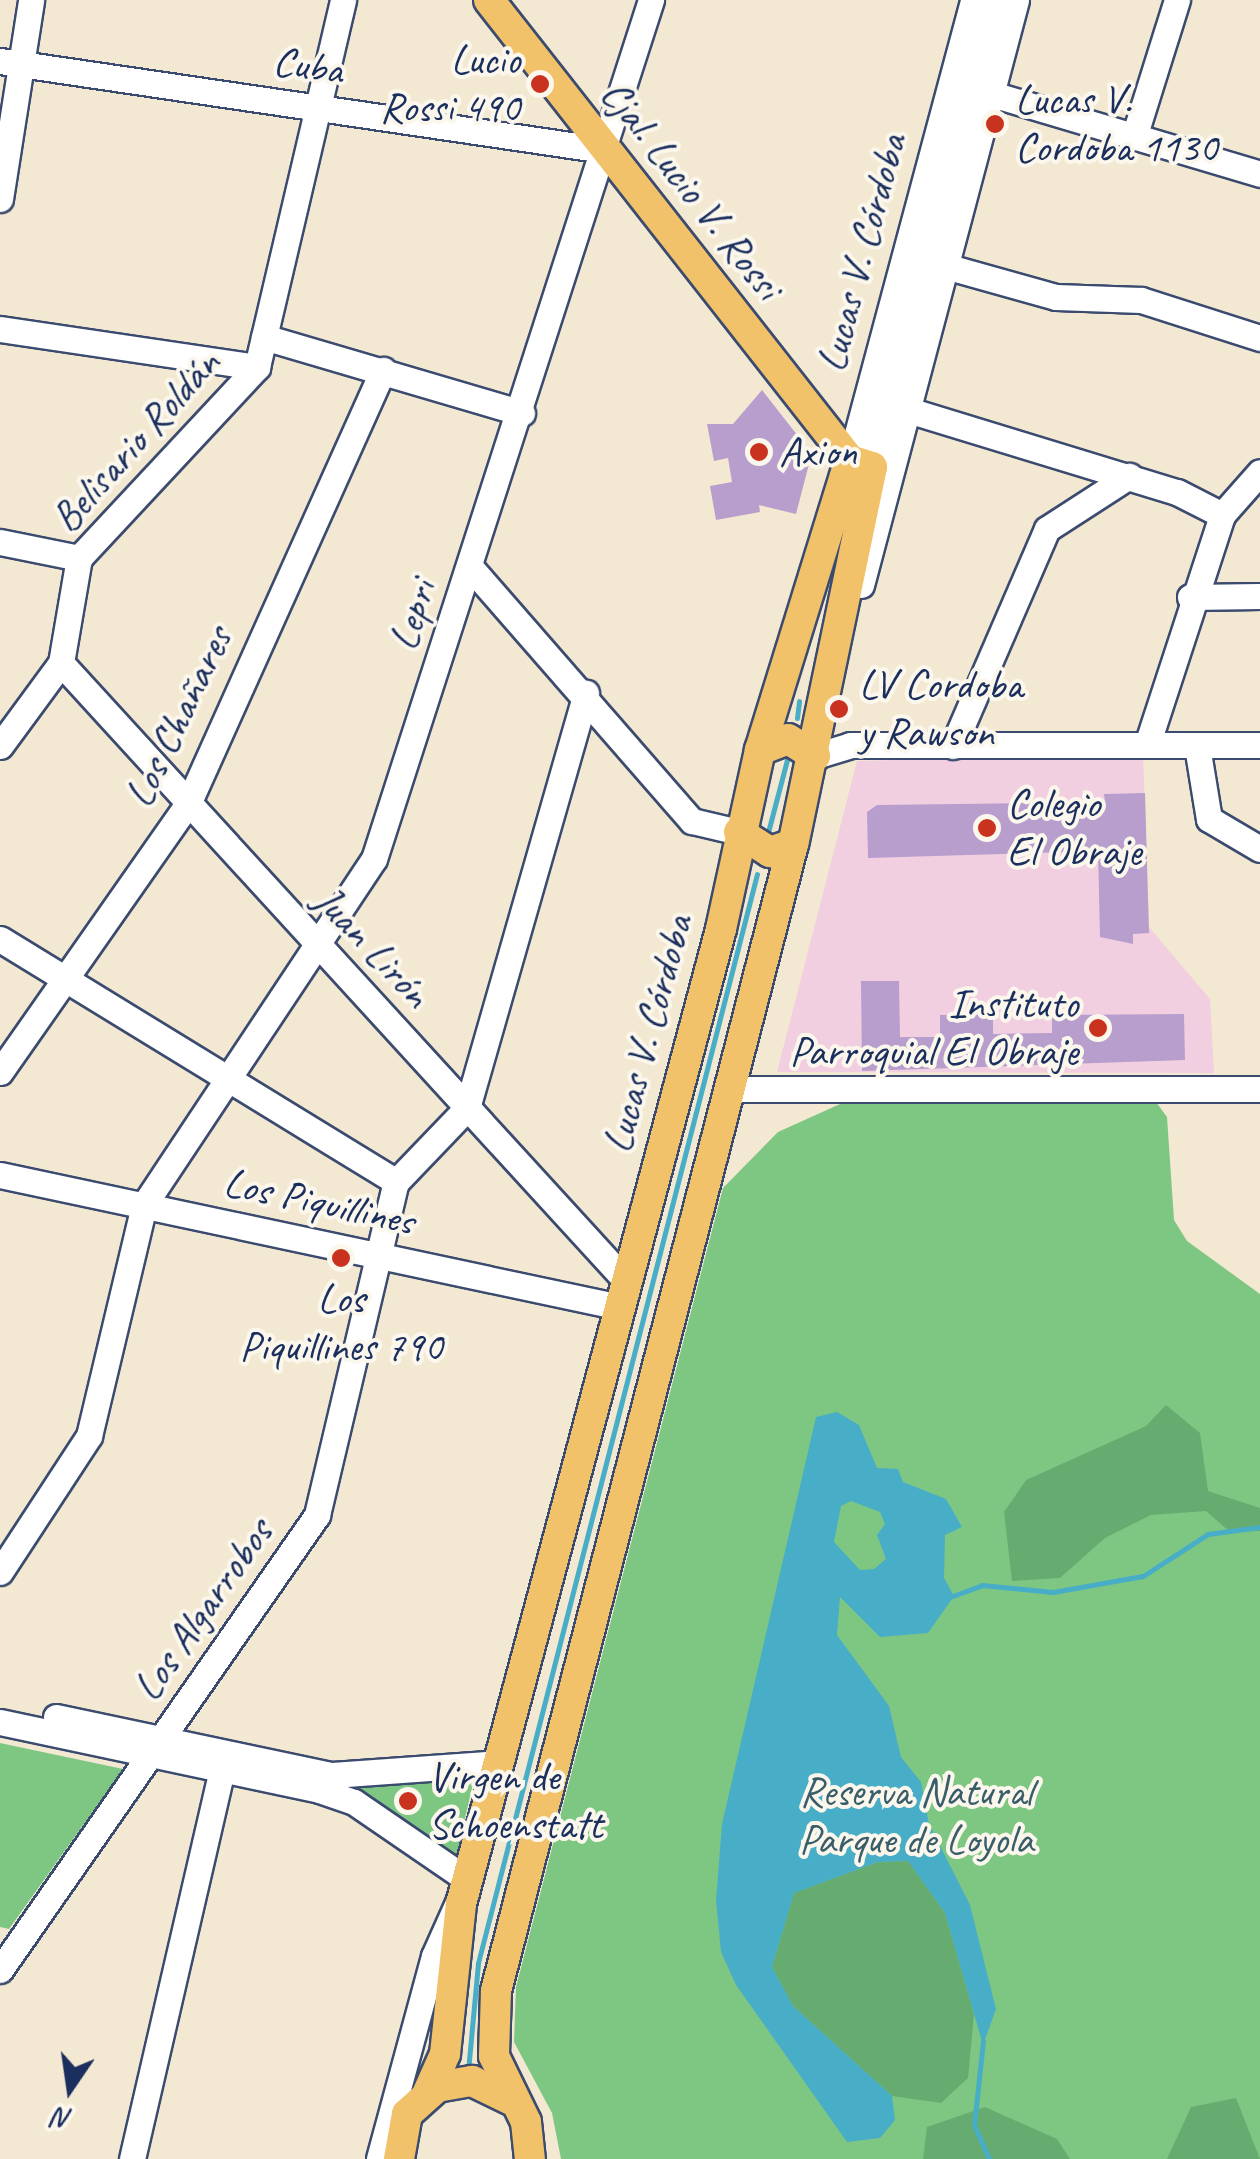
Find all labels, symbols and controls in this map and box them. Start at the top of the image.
place label: Lucio Rossi 490 [380,35,520,134]
street label: Cuba [270,36,346,96]
street label: Cjal. Lucio V. Rossi [590,70,792,310]
marker: Lucio Rossi 490 [529,73,551,95]
place label: Lucas V. Cordoba 1130 [1015,75,1217,174]
marker: Lucas V. Cordoba 1130 [984,113,1006,135]
street label: Lucas V. Córdoba [806,129,918,377]
street label: Belisario Roldán [41,339,231,543]
place label: Axion [779,427,857,477]
marker: Axion [748,441,770,463]
street label: Lepri [378,574,448,656]
street label: Los Chañares [114,618,244,816]
place label: LV Cordoba y Rawson [859,660,1022,758]
marker: LV Cordoba y Rawson [828,698,850,720]
place label: Colegio El Obraje [1007,779,1141,878]
marker: Colegio El Obraje [976,817,998,839]
street label: Juan Lirón [303,876,441,1018]
street label: Lucas V. Córdoba [592,910,704,1158]
place label: Instituto Parroquial El Obraje [789,979,1078,1078]
marker: Instituto Parroquial El Obraje [1087,1017,1109,1039]
street label: Los Piquillines [219,1157,419,1247]
marker: Los Piquillines 790 [330,1247,352,1269]
place label: Los Piquillines 790 [240,1274,442,1372]
street label: Los Algarrobos [122,1509,284,1711]
place label: Virgen de Schoenstatt [428,1752,602,1850]
park label: Reserva Natural Parque de Loyola [800,1767,1032,1865]
marker: Virgen de Schoenstatt [397,1790,419,1812]
north arrow [20,2039,120,2139]
text: N [51,2100,76,2138]

